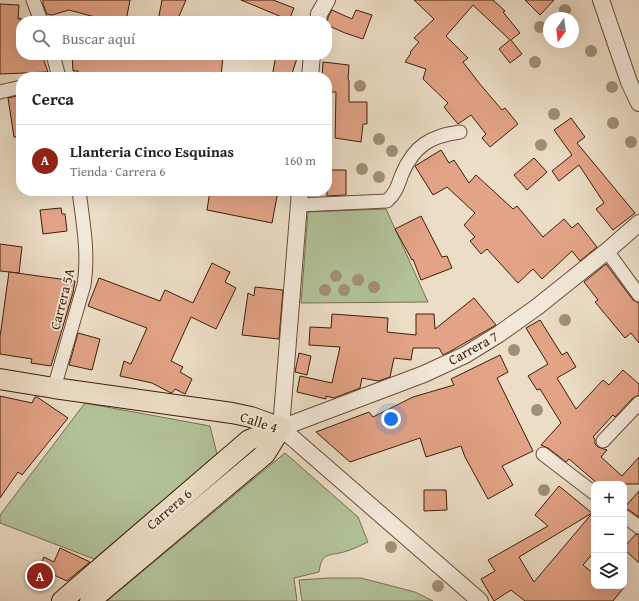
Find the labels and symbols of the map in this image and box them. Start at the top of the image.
north arrow [543,12,579,48]
street label: Carrera 5A [45,266,79,332]
street label: Carrera 7 [444,326,502,370]
street label: Calle 4 [238,407,281,438]
your location [381,409,401,429]
street label: Carrera 6 [142,484,196,534]
pin: A [27,561,53,591]

